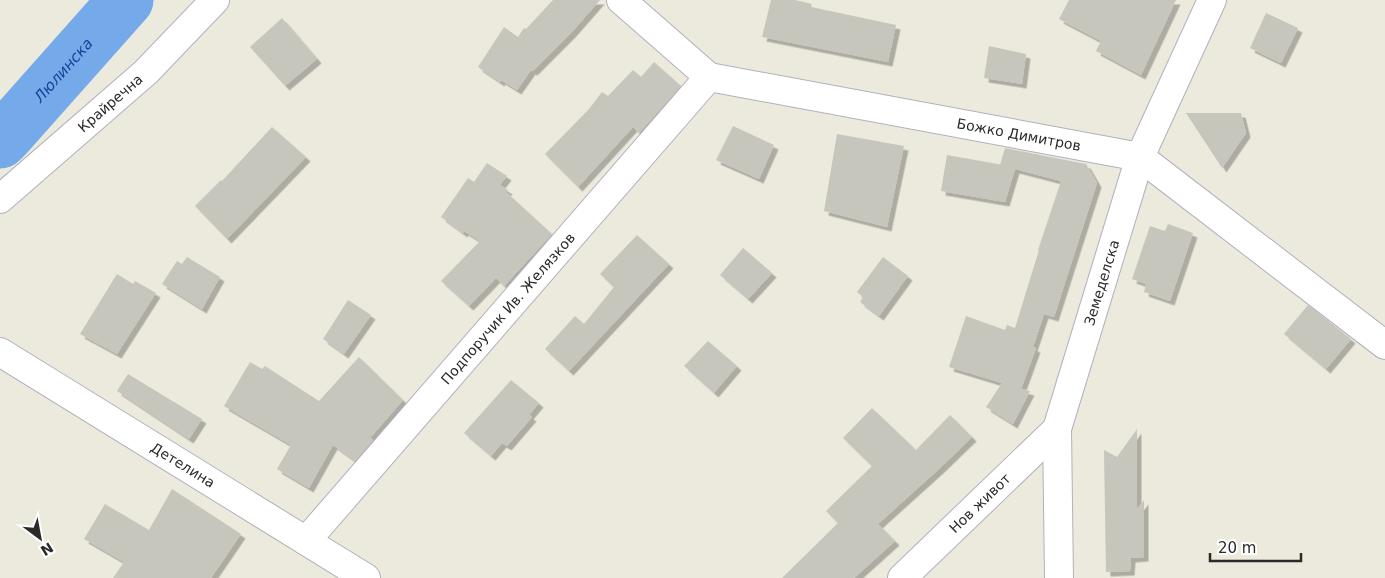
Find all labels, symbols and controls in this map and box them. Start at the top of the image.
water label: Люлинска [30,35,97,107]
street label: Крайречна [75,71,146,135]
street label: Божко Димитров [955,115,1082,154]
street label: Подпоручик Ив. Желязков [438,229,578,388]
street label: Земеделска [1081,238,1122,327]
street label: Детелина [148,439,218,491]
street label: Нов живот [946,470,1014,536]
north arrow [15,513,65,563]
scale bar [1210,530,1301,562]
text: N [38,539,56,559]
text: 20 m [1218,539,1256,557]

